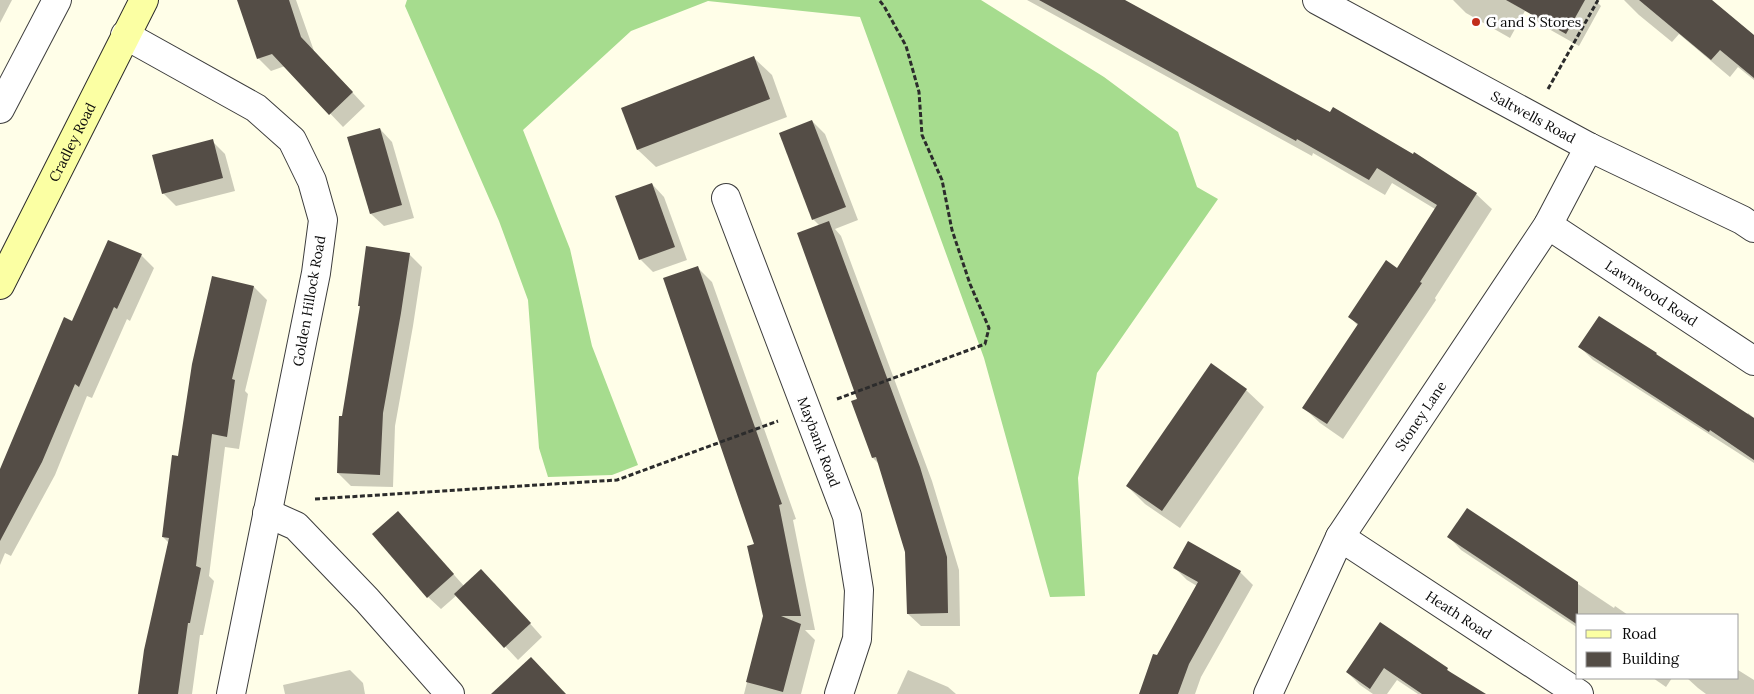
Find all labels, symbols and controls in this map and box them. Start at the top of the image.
place label: G and S Stores [1486,13,1581,31]
marker: G and S Stores [1470,16,1482,28]
street label: Saltwells Road [1488,87,1579,147]
street label: Cradley Road [45,100,100,185]
street label: Golden Hillock Road [289,234,329,368]
street label: Lawnwood Road [1602,256,1701,330]
street label: Stoney Lane [1391,377,1451,455]
street label: Maybank Road [794,394,844,489]
street label: Heath Road [1422,587,1495,643]
legend [1576,614,1739,679]
text: Road [1622,624,1657,643]
text: Building [1622,649,1680,668]

